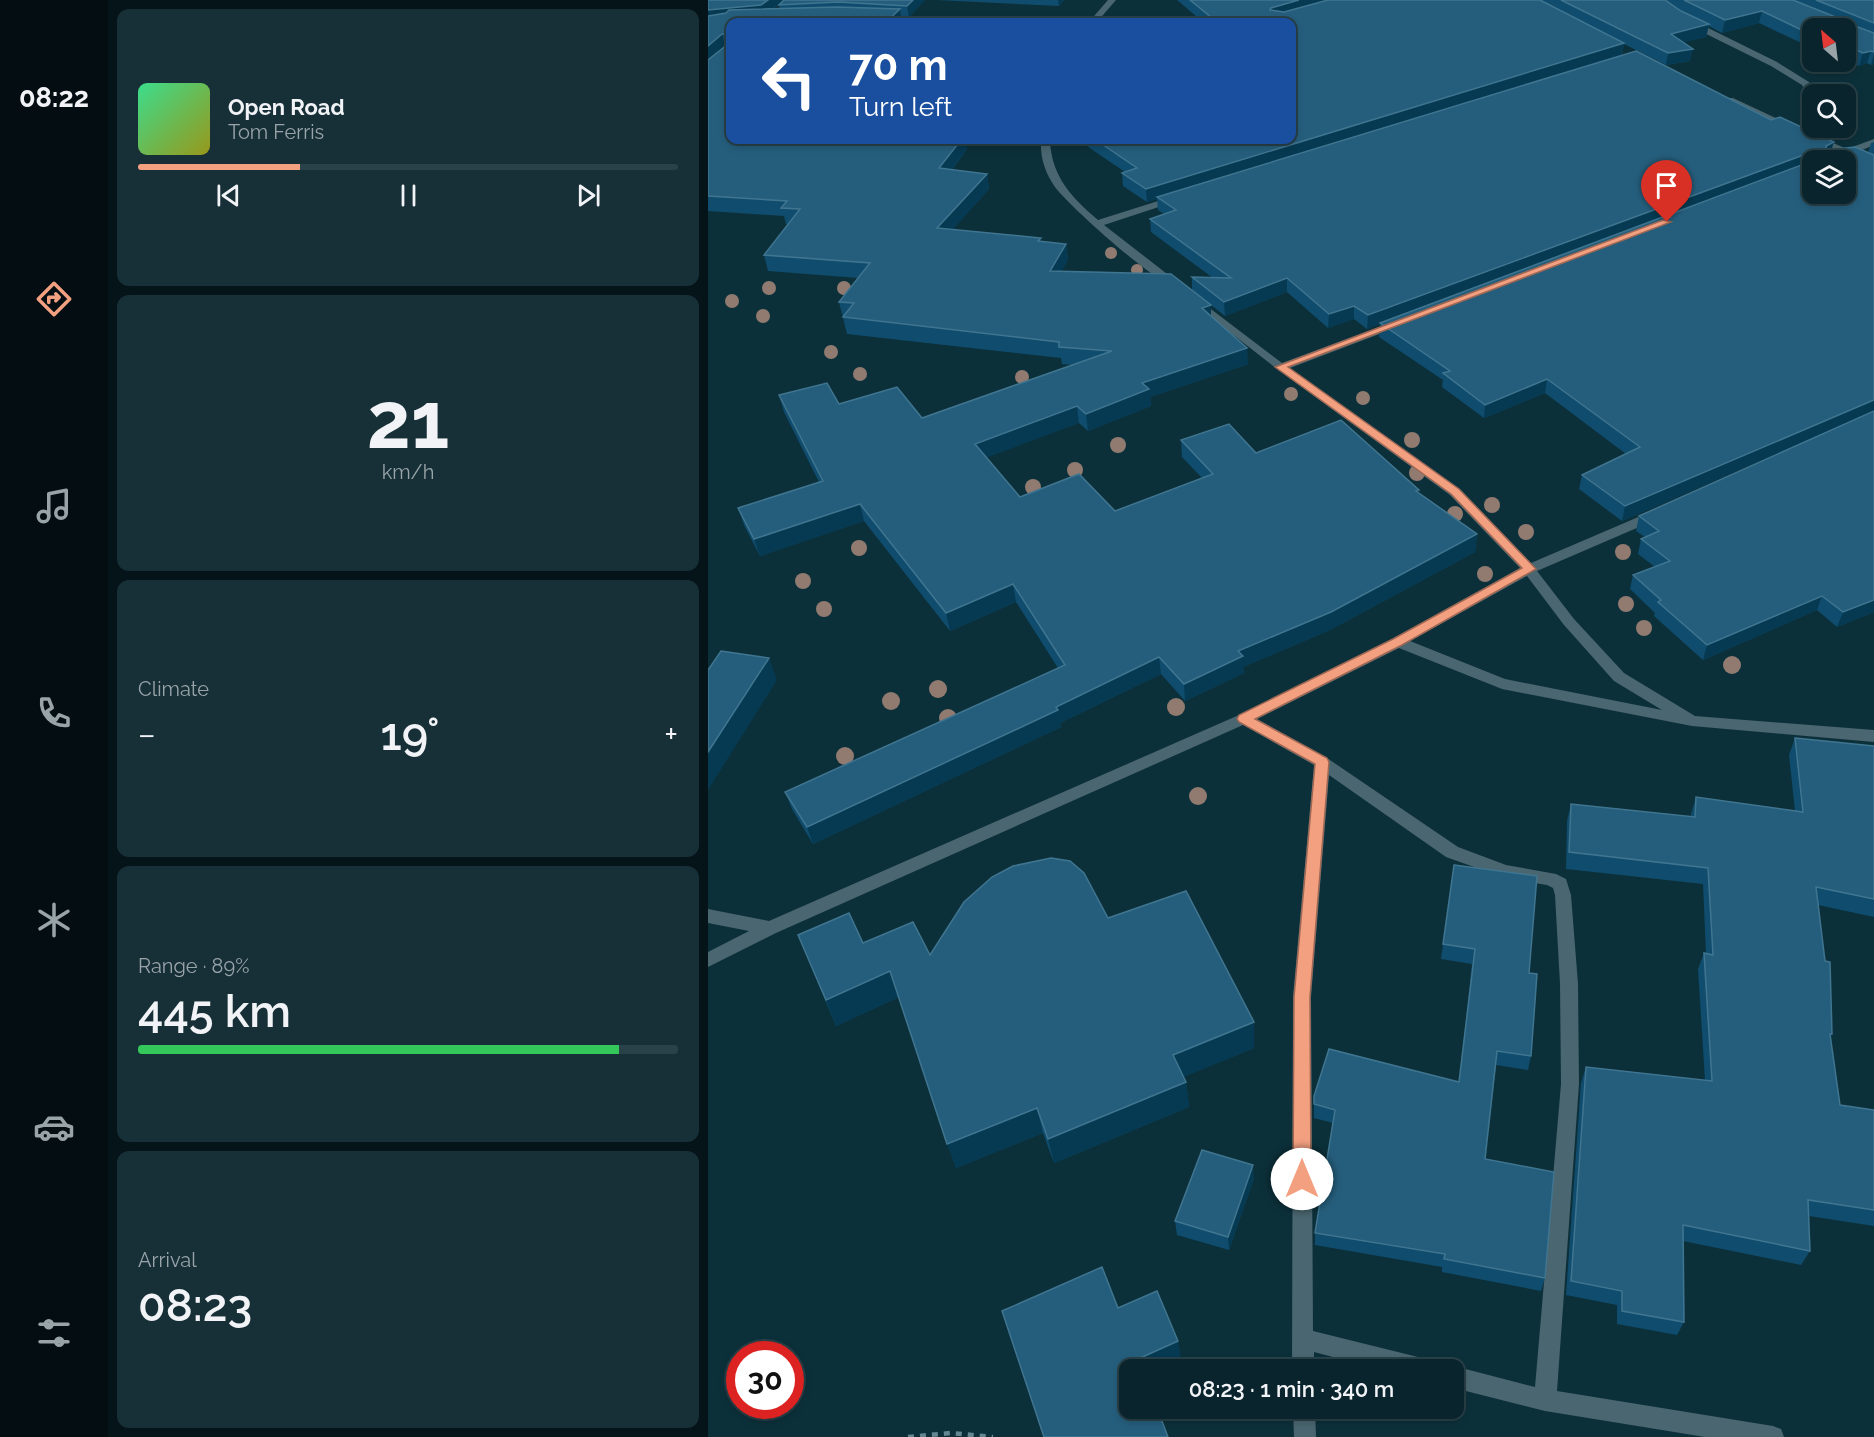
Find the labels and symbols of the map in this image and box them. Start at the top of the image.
north arrow [1802,18,1856,72]
pin [1641,160,1692,222]
position arrow [1270,1147,1334,1211]
speed limit sign: 30 [726,1341,804,1419]

